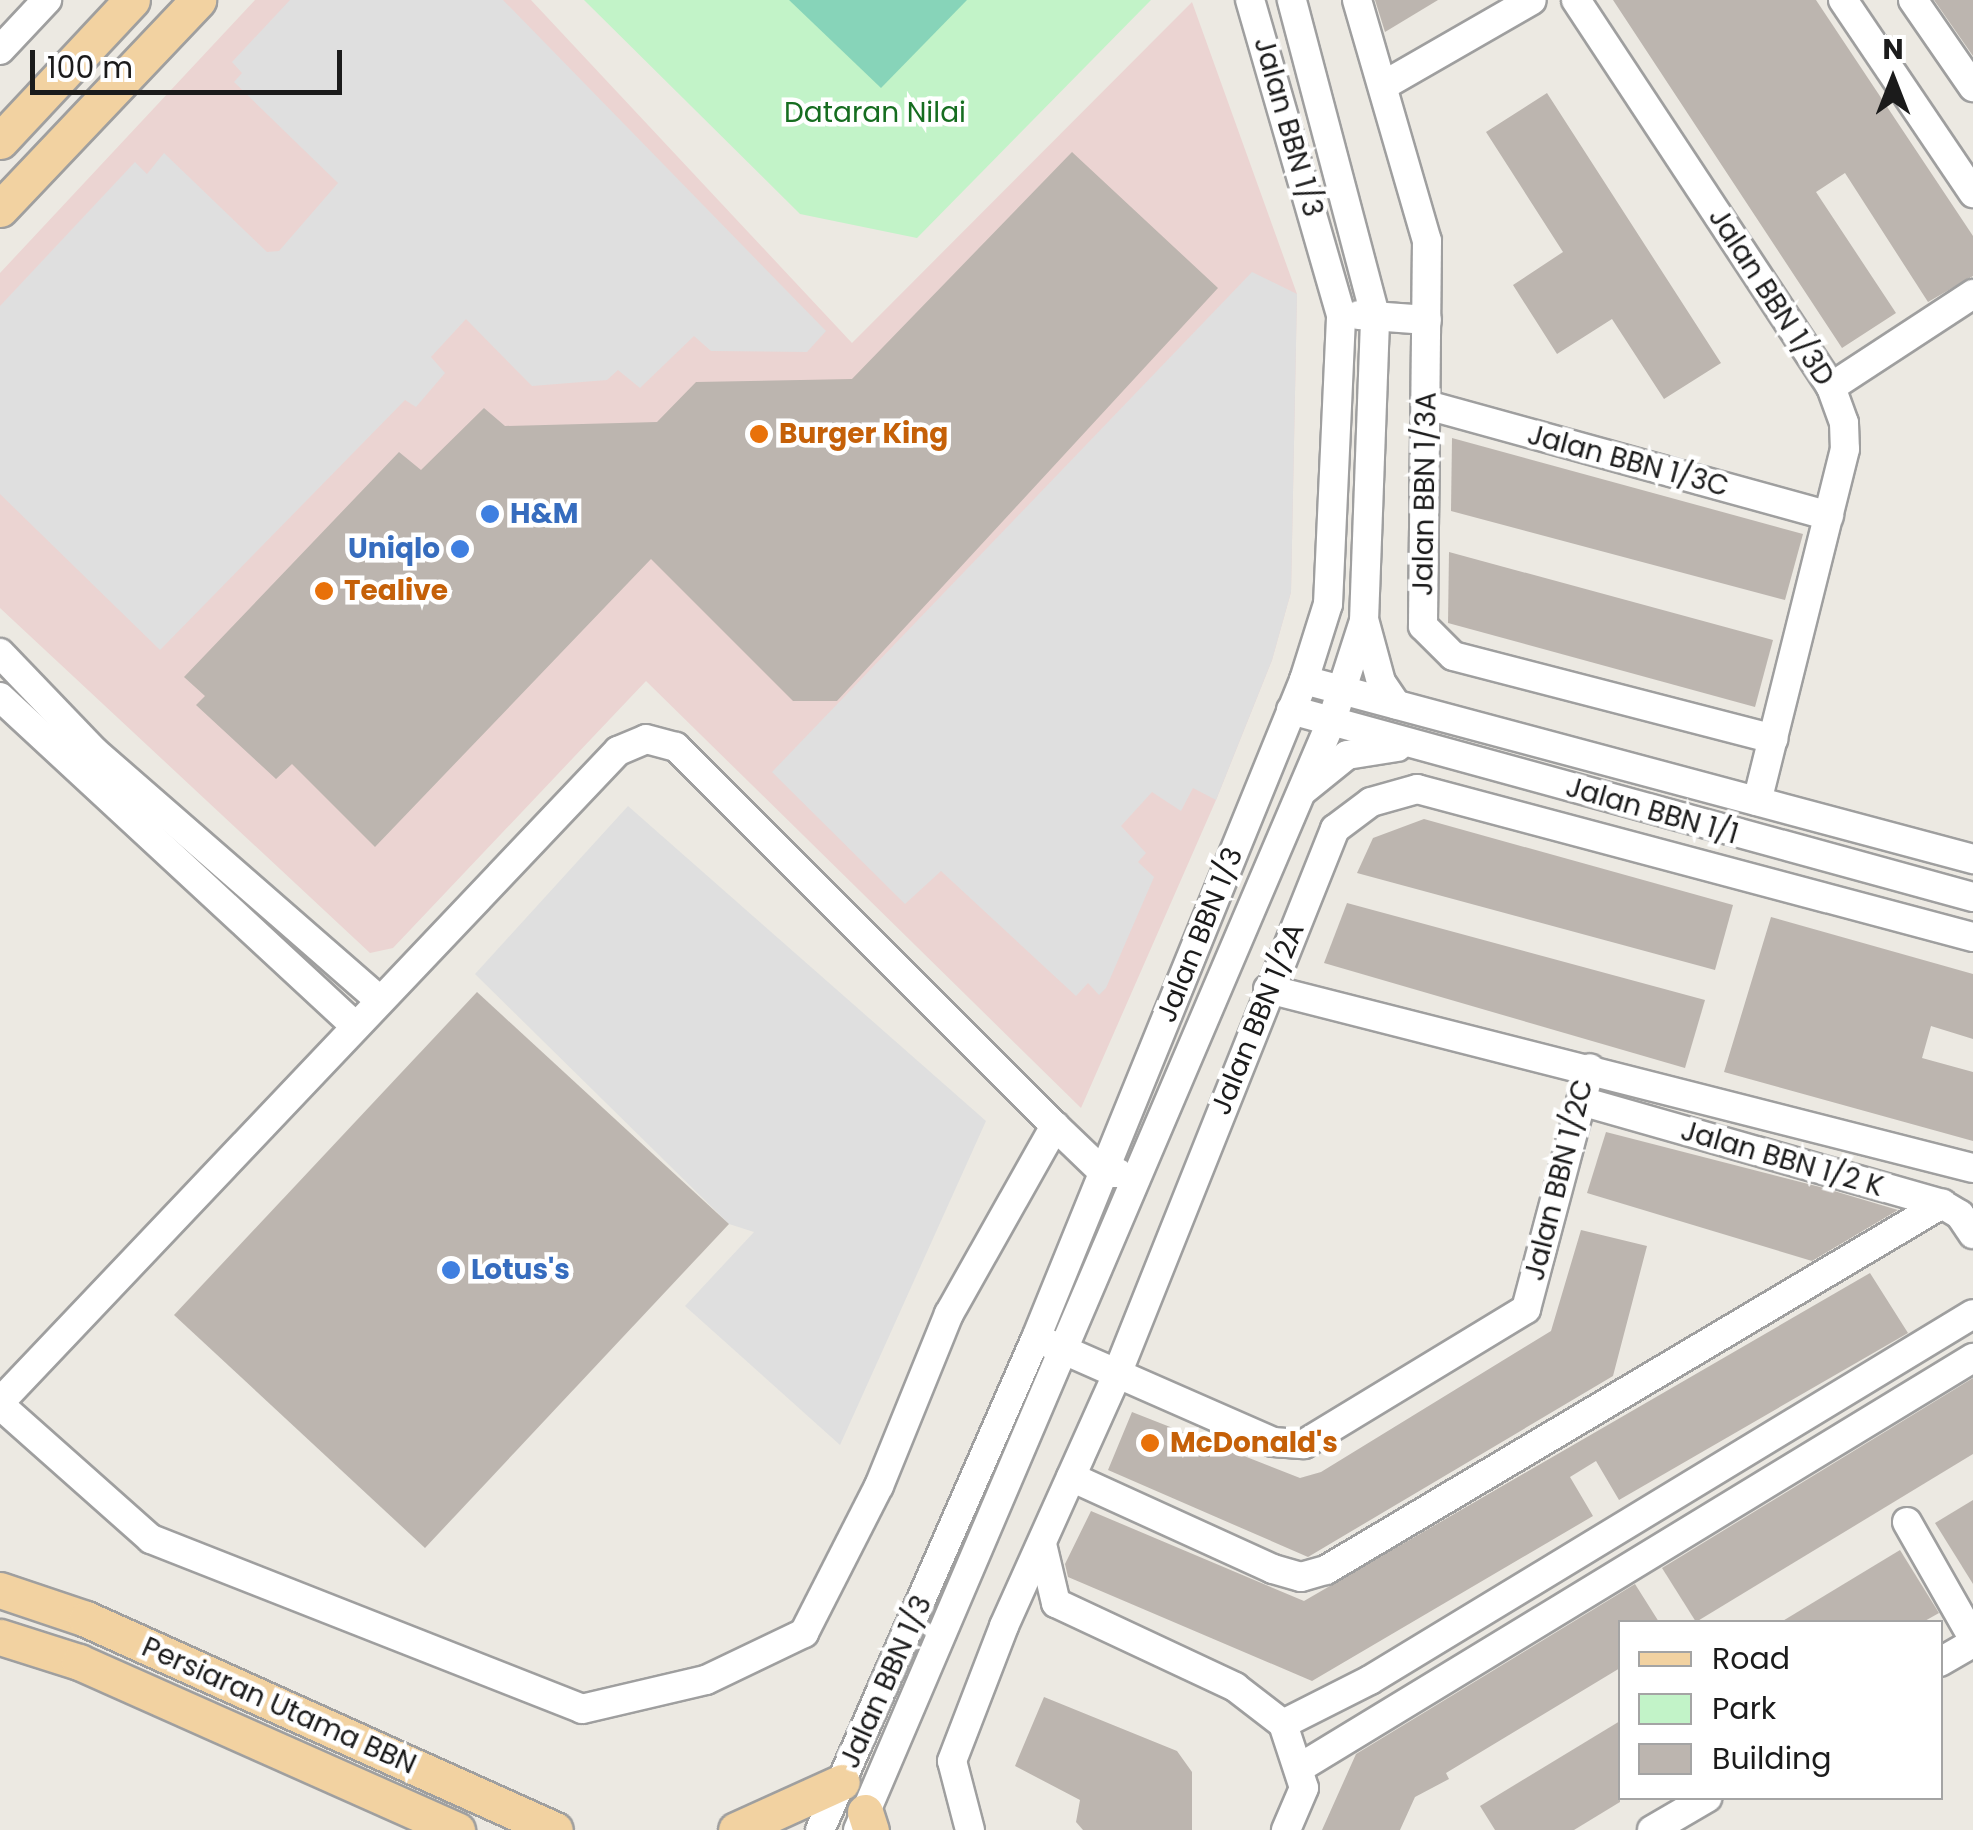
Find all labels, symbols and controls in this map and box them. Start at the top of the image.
scale bar [35,30,348,92]
north arrow [1843,30,1943,130]
text: N [1882,30,1904,69]
street label: Jalan BBN 1/3 [1246,33,1330,221]
text: 100 m [47,46,133,89]
park label: Dataran Nilai [784,96,966,130]
street label: Jalan BBN 1/3D [1701,202,1841,392]
street label: Jalan BBN 1/3A [1406,392,1444,596]
place label: Burger King [779,417,948,451]
street label: Jalan BBN 1/3C [1524,418,1732,504]
marker: Burger King [748,423,770,445]
place label: H&M [510,497,579,531]
marker: H&M [479,503,501,525]
place label: Uniqlo [348,532,440,566]
marker: Uniqlo [449,538,471,560]
place label: Tealive [344,574,448,608]
marker: Tealive [313,580,335,602]
street label: Jalan BBN 1/1 [1562,770,1742,852]
street label: Jalan BBN 1/3 [1150,843,1250,1027]
street label: Jalan BBN 1/2A [1204,918,1312,1120]
street label: Jalan BBN 1/2C [1518,1076,1600,1284]
street label: Jalan BBN 1/2 K [1677,1114,1887,1204]
place label: Lotus's [471,1253,570,1287]
marker: Lotus's [440,1259,462,1281]
place label: McDonald's [1170,1426,1338,1460]
marker: McDonald's [1139,1432,1161,1454]
street label: Jalan BBN 1/3 [833,1591,939,1773]
legend [1618,1620,1943,1800]
street label: Persiaran Utama BBN [137,1630,421,1782]
text: Road [1712,1637,1790,1680]
text: Park [1712,1687,1776,1730]
text: Building [1712,1737,1832,1780]

